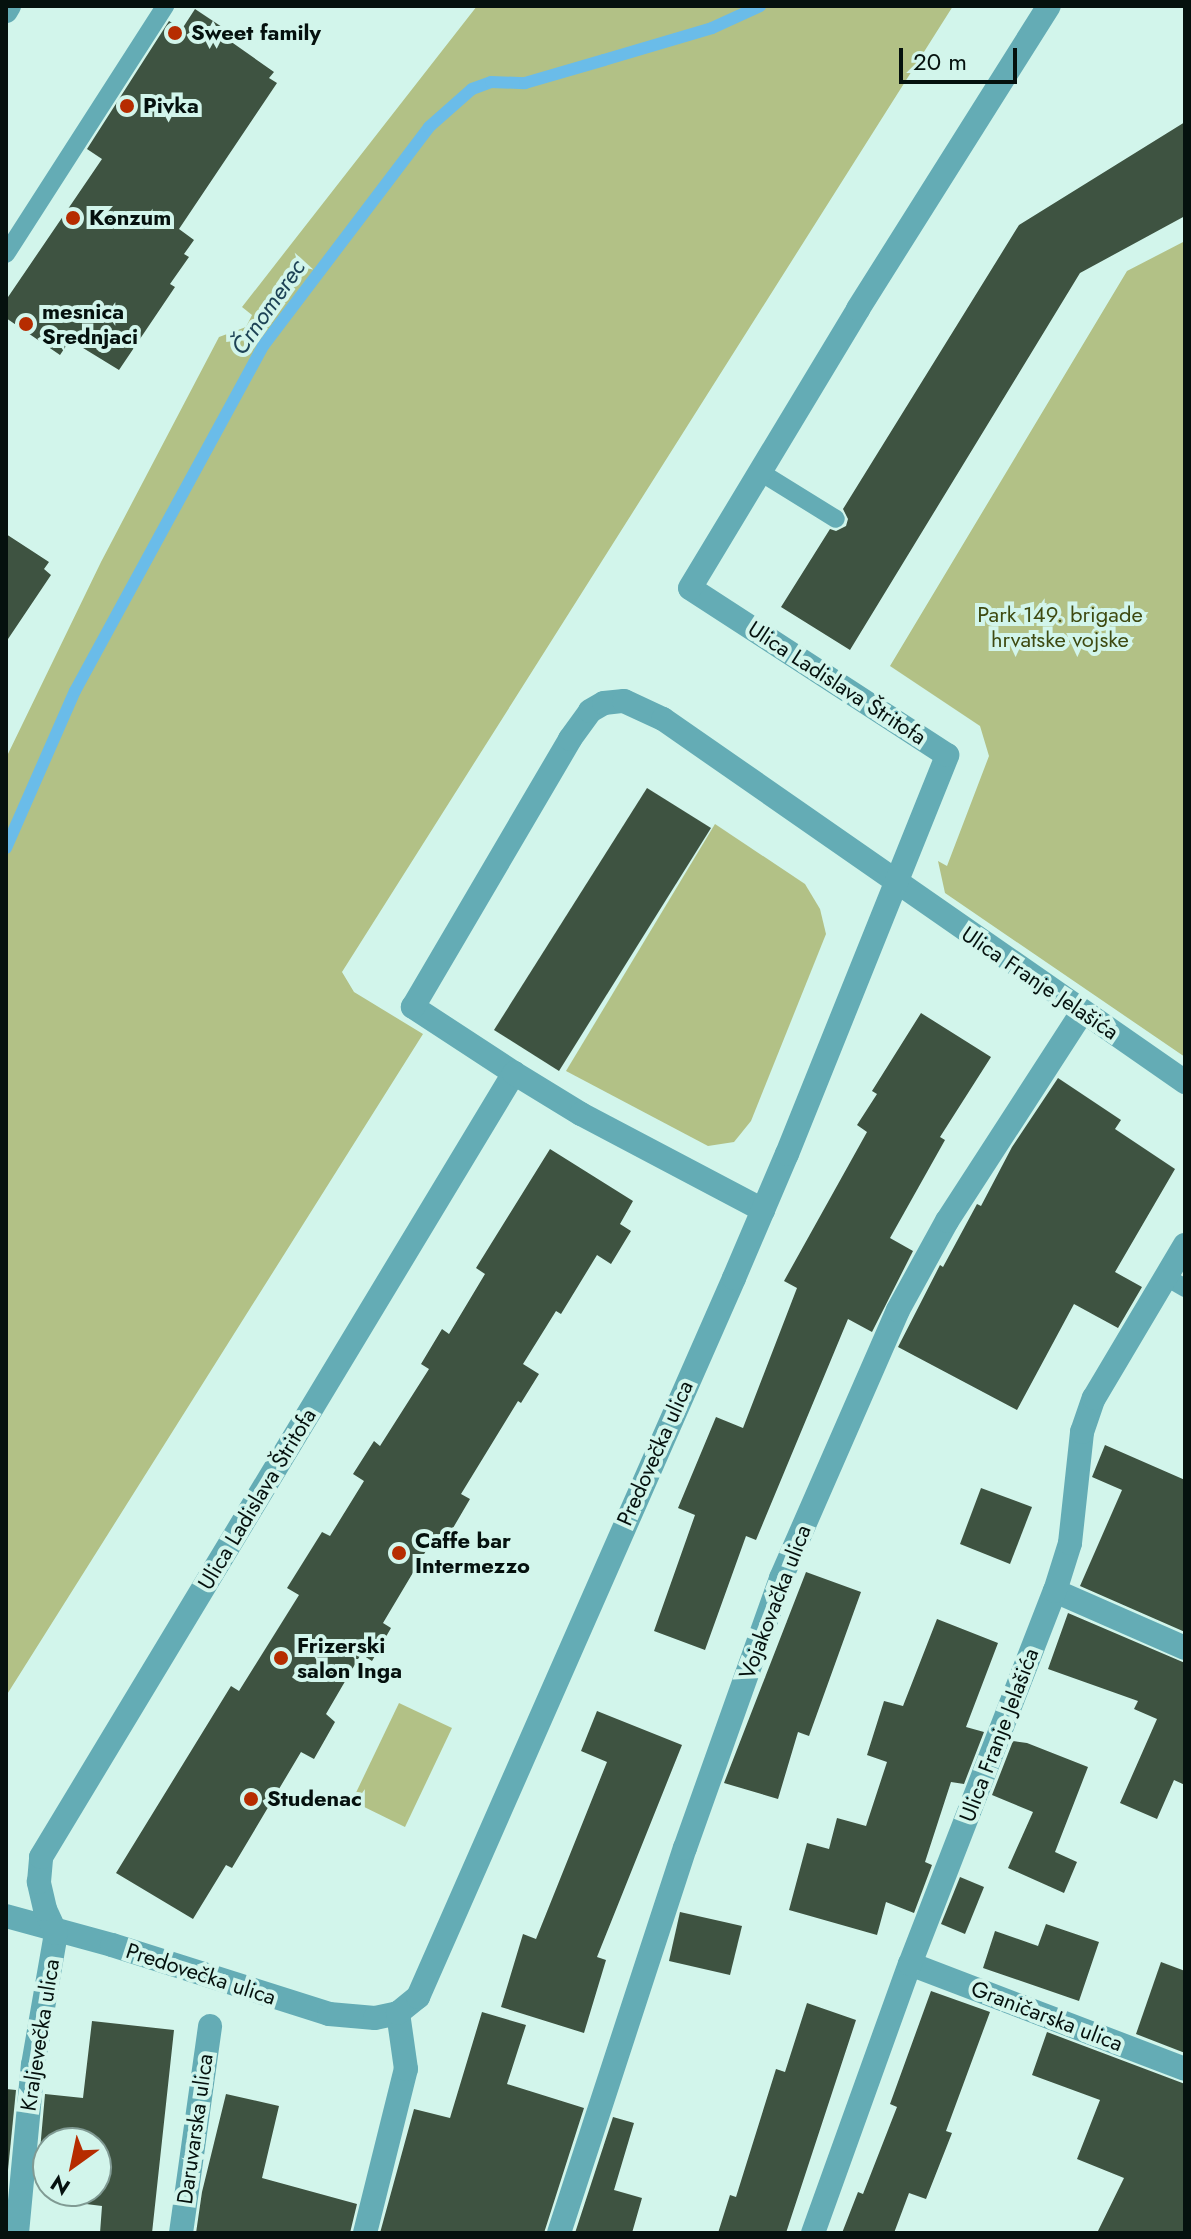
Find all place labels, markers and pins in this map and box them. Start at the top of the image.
place label: Sweet family [191,20,321,46]
marker: Sweet family [166,24,184,42]
place label: Pivka [143,93,199,119]
marker: Pivka [118,97,136,115]
place label: Konzum [89,205,171,231]
marker: Konzum [64,209,82,227]
place label: mesnica Srednjaci [42,298,138,350]
marker: mesnica Srednjaci [17,315,35,333]
place label: Caffe bar Intermezzo [415,1527,530,1578]
marker: Caffe bar Intermezzo [390,1544,408,1562]
place label: Frizerski salon Inga [297,1632,402,1684]
marker: Frizerski salon Inga [272,1649,290,1667]
place label: Studenac [267,1786,362,1812]
marker: Studenac [242,1790,260,1808]

